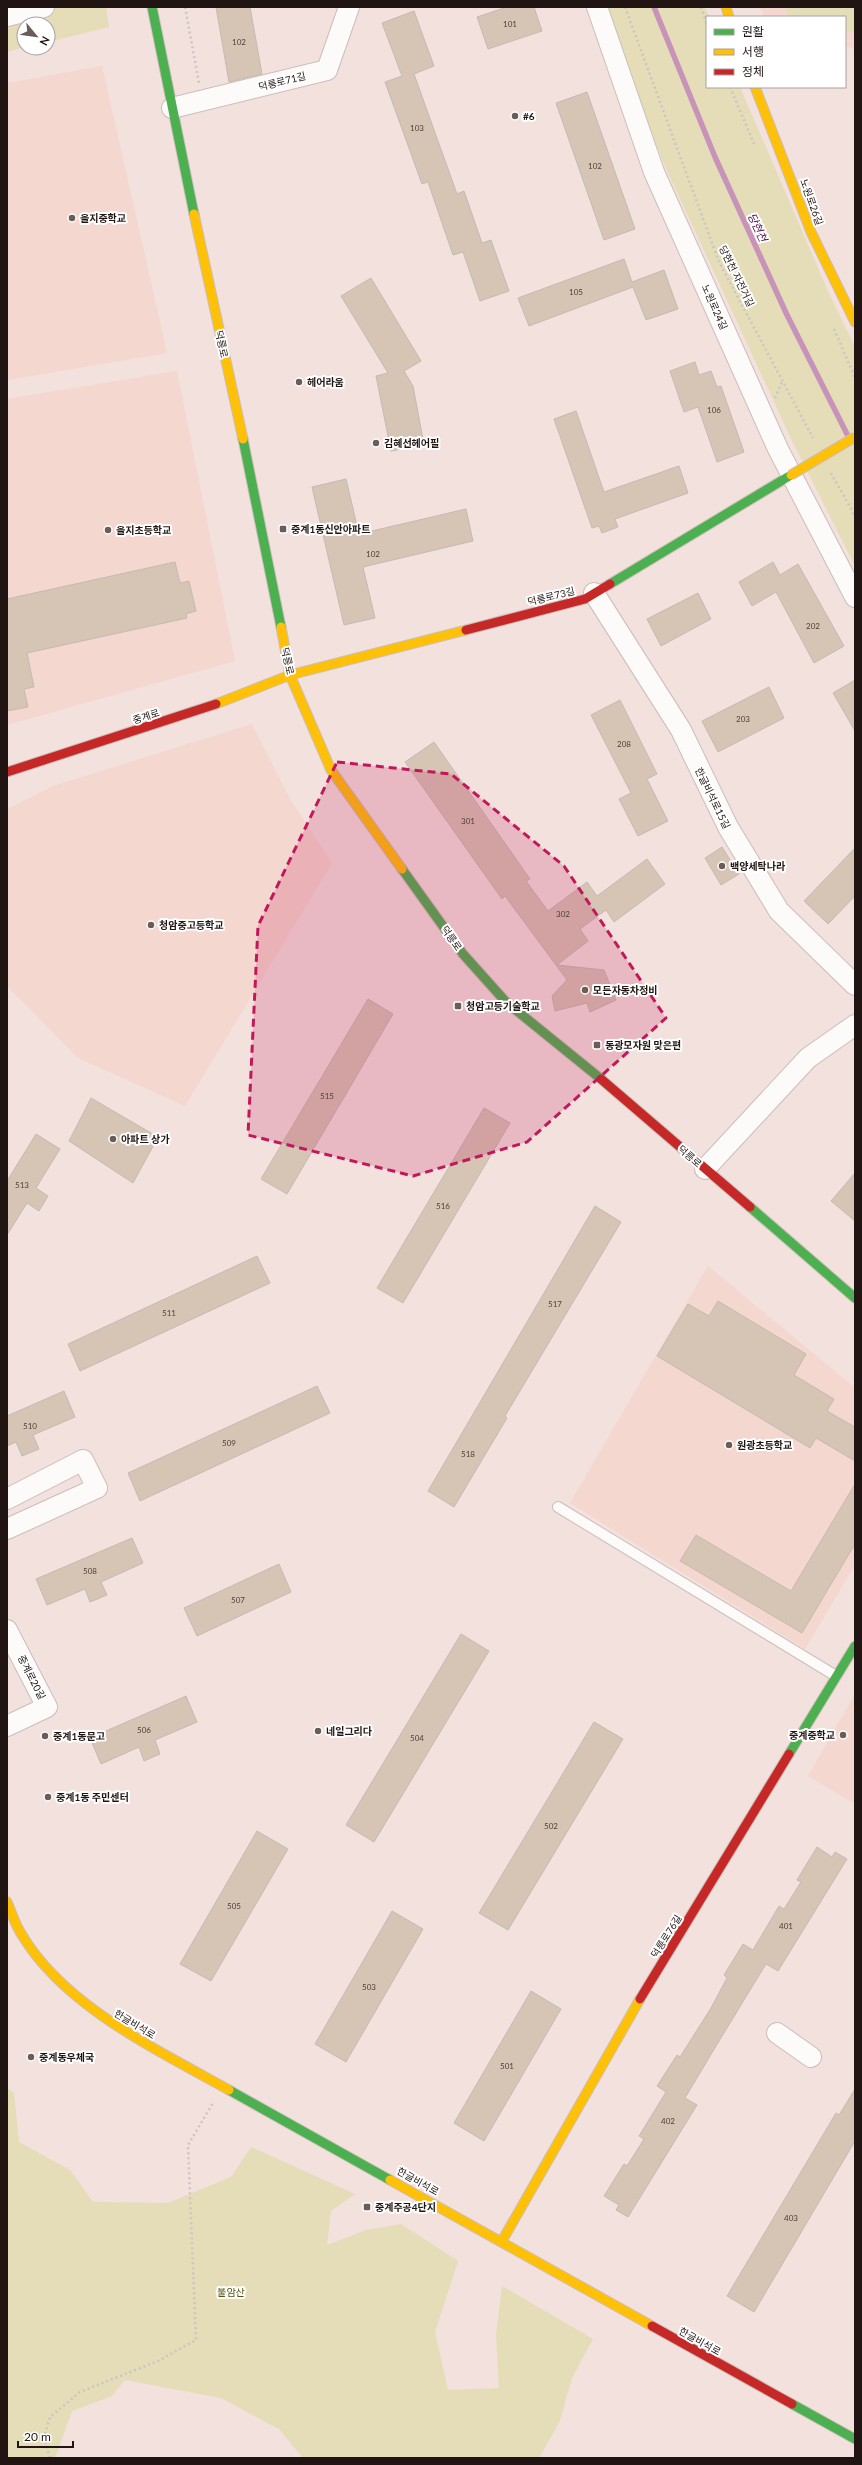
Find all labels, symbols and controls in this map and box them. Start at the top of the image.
north arrow [16,16,56,56]
legend [706,16,846,88]
house number: 101 [503,19,517,29]
text: 원활 [742,24,764,39]
text: N [37,34,53,48]
house number: 102 [232,37,246,47]
text: 서행 [742,44,764,59]
text: 정체 [742,64,764,79]
street label: 덕릉로71길 [257,69,307,93]
place label: #6 [523,110,535,122]
marker: #6 [510,111,520,121]
house number: 103 [410,123,424,133]
house number: 102 [588,161,602,171]
street label: 노원로26길 [798,177,826,227]
water label: 당현천 [746,210,771,245]
place label: 을지중학교 [80,212,126,224]
marker: 을지중학교 [67,213,77,223]
street label: 당현천 자전거길 [717,243,757,309]
street label: 노원로24길 [700,282,730,332]
house number: 105 [569,287,583,297]
street label: 덕릉로 [213,329,231,359]
place label: 헤어라움 [307,376,344,388]
marker: 헤어라움 [294,377,304,387]
house number: 106 [707,405,721,415]
place label: 김혜선헤어필 [384,437,439,449]
marker: 김혜선헤어필 [371,438,381,448]
place label: 중계1동신안아파트 [291,523,370,535]
place label: 을지초등학교 [116,524,171,536]
marker: 중계1동신안아파트 [278,524,288,534]
marker: 을지초등학교 [103,525,113,535]
house number: 102 [366,549,380,559]
street label: 덕릉로73길 [526,584,576,608]
house number: 202 [806,621,820,631]
street label: 덕릉로 [279,646,297,676]
street label: 중계로 [131,706,161,726]
house number: 203 [736,714,750,724]
house number: 208 [617,739,631,749]
street label: 한글비석로15길 [693,765,733,831]
house number: 301 [461,816,475,826]
place label: 백양세탁나라 [730,860,785,872]
marker: 백양세탁나라 [717,861,727,871]
house number: 302 [556,909,570,919]
place label: 청암중고등학교 [159,919,223,931]
marker: 청암중고등학교 [146,920,156,930]
street label: 덕릉로 [439,923,465,953]
place label: 모든자동차정비 [593,984,657,996]
marker: 모든자동차정비 [580,985,590,995]
place label: 청암고등기술학교 [466,1000,540,1012]
marker: 청암고등기술학교 [453,1001,463,1011]
place label: 동광모자원 맞은편 [605,1039,681,1051]
marker: 동광모자원 맞은편 [592,1040,602,1050]
house number: 515 [320,1091,334,1101]
place label: 아파트 상가 [121,1133,170,1145]
marker: 아파트 상가 [108,1134,118,1144]
street label: 덕릉로 [676,1142,704,1170]
house number: 513 [15,1180,29,1190]
house number: 516 [436,1201,450,1211]
house number: 517 [548,1299,562,1309]
house number: 511 [162,1308,176,1318]
house number: 510 [23,1421,37,1431]
house number: 509 [222,1438,236,1448]
place label: 원광초등학교 [737,1439,792,1451]
marker: 원광초등학교 [724,1440,734,1450]
house number: 518 [461,1449,475,1459]
house number: 508 [83,1566,97,1576]
house number: 507 [231,1595,245,1605]
street label: 중계로20길 [16,1653,48,1701]
house number: 506 [137,1725,151,1735]
place label: 네일그리다 [326,1725,372,1737]
marker: 네일그리다 [313,1726,323,1736]
place label: 중계중학교 [789,1729,835,1741]
place label: 중계1동문고 [53,1730,106,1742]
marker: 중계중학교 [838,1730,848,1740]
marker: 중계1동문고 [40,1731,50,1741]
house number: 504 [410,1733,424,1743]
place label: 중계1동 주민센터 [56,1791,129,1803]
marker: 중계1동 주민센터 [43,1792,53,1802]
house number: 502 [544,1821,558,1831]
house number: 505 [227,1901,241,1911]
street label: 덕릉로76길 [648,1912,684,1960]
house number: 401 [779,1921,793,1931]
house number: 503 [362,1982,376,1992]
street label: 한글비석로 [112,2007,158,2041]
place label: 중계동우체국 [39,2051,94,2063]
marker: 중계동우체국 [26,2052,36,2062]
house number: 501 [500,2061,514,2071]
house number: 402 [661,2116,675,2126]
street label: 한글비석로 [395,2165,441,2197]
place label: 중계주공4단지 [375,2201,436,2213]
marker: 중계주공4단지 [362,2202,372,2212]
house number: 403 [784,2213,798,2223]
park label: 불암산 [217,2286,245,2298]
street label: 한글비석로 [677,2325,723,2357]
scale bar [18,2423,73,2449]
text: 20 m [24,2429,51,2444]

